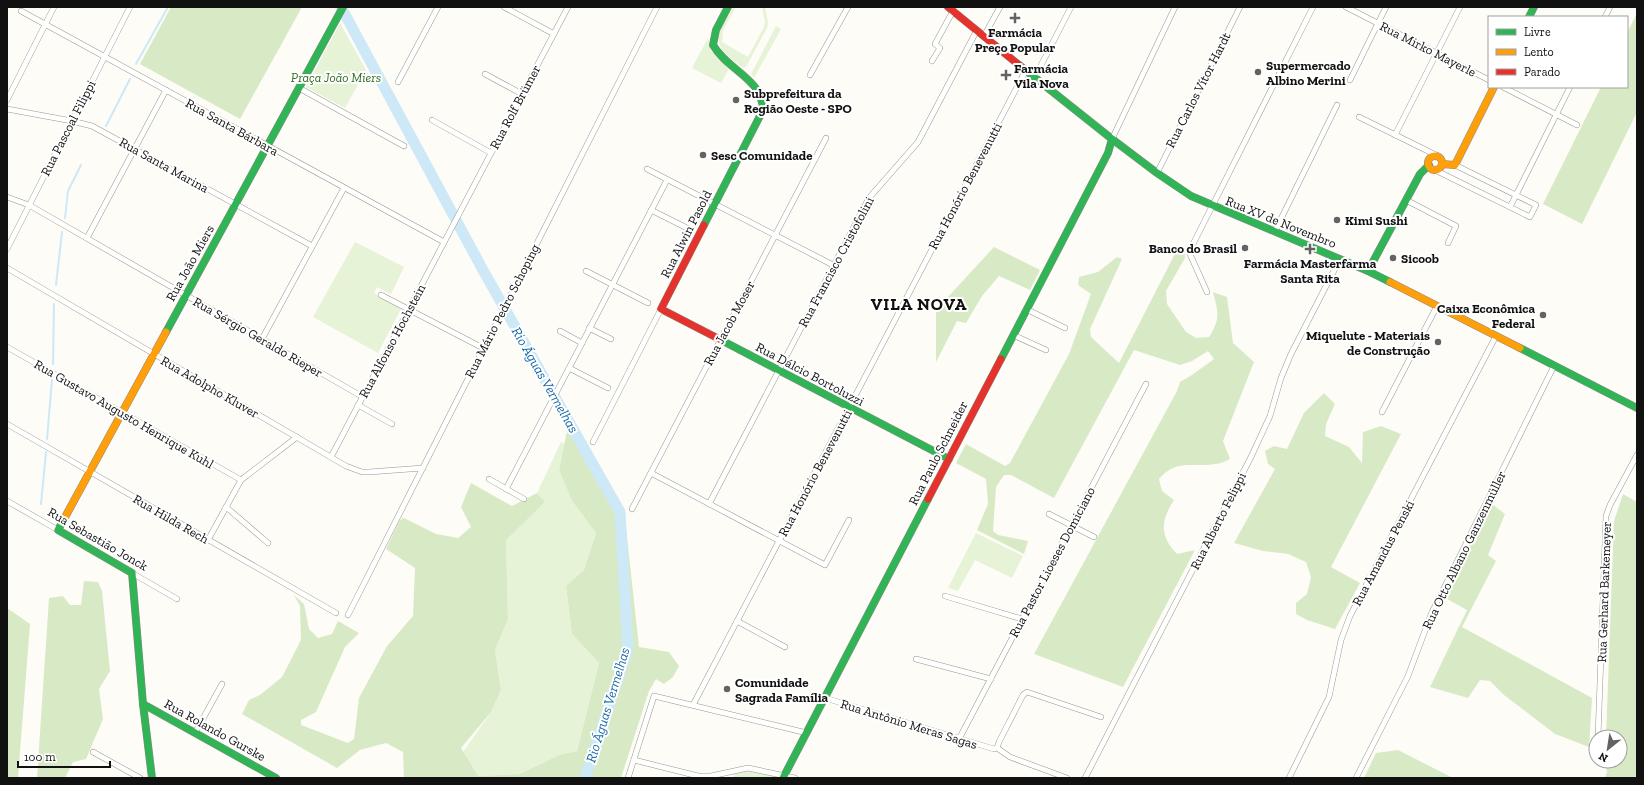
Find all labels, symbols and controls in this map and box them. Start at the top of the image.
marker: Farmácia Preço Popular [1010,13,1020,23]
legend [1488,16,1628,88]
street label: Rua Mirko Mayerle [1377,18,1479,80]
place label: Farmácia Preço Popular [975,25,1056,55]
text: Livre [1524,25,1551,39]
street label: Rua Carlos Vítor Hardt [1162,30,1234,150]
text: Lento [1524,45,1554,59]
place label: Supermercado Albino Merini [1266,58,1351,88]
place label: Farmácia Vila Nova [1014,61,1069,91]
street label: Rua Rolf Brümer [487,62,543,152]
text: Parado [1524,65,1560,79]
marker: Supermercado Albino Merini [1253,67,1263,77]
park label: Praça João Miers [291,70,381,85]
marker: Farmácia Vila Nova [1001,70,1011,80]
street label: Rua Pascoal Filippi [37,77,99,178]
place label: Subprefeitura da Região Oeste - SPO [744,86,852,116]
street label: Rua Santa Bárbara [183,95,282,159]
marker: Subprefeitura da Região Oeste - SPO [731,95,741,105]
street label: Rua Honório Benevenutti [925,120,1005,252]
street label: Rua Santa Marina [117,134,212,196]
place label: Sesc Comunidade [711,148,813,163]
marker: Sesc Comunidade [698,150,708,160]
street label: Rua Alwin Pasold [657,188,715,280]
street label: Rua XV de Novembro [1223,193,1339,251]
street label: Rua Francisco Cristofolini [795,194,877,330]
place label: Kimi Sushi [1345,213,1408,228]
marker: Kimi Sushi [1332,215,1342,225]
street label: Rua João Miers [163,222,217,304]
street label: Rua Mário Pedro Schoping [462,241,542,381]
place label: Banco do Brasil [1149,241,1237,256]
marker: Banco do Brasil [1240,243,1250,253]
marker: Farmácia Masterfarma Santa Rita [1305,244,1315,254]
place label: Sicoob [1401,251,1439,266]
marker: Sicoob [1388,253,1398,263]
place label: Farmácia Masterfarma Santa Rita [1244,256,1377,286]
street label: Rua Jacob Moser [700,278,758,368]
street label: Rua Alfonso Hochstein [356,281,429,400]
street label: Rua Sérgio Geraldo Rieper [191,294,325,380]
district label: VILA NOVA [871,294,967,314]
place label: Caixa Econômica Federal [1437,301,1535,331]
marker: Caixa Econômica Federal [1538,310,1548,320]
water label: Rio Águas Vermelhas [508,324,582,436]
place label: Miquelute - Materiais de Construção [1306,328,1430,358]
marker: Miquelute - Materiais de Construção [1433,337,1443,347]
street label: Rua Dálcio Bortoluzzi [753,339,867,409]
street label: Rua Adolpho Kluver [158,353,262,421]
street label: Rua Gustavo Augusto Henrique Kuhl [32,356,217,472]
street label: Rua Paulo Schneider [905,398,971,508]
street label: Rua Honório Benevenutti [775,407,855,539]
street label: Rua Otto Albano Ganzenmüller [1419,468,1509,632]
street label: Rua Alberto Felippi [1187,470,1249,572]
street label: Rua Pastor Lioeses Domiciano [1006,484,1098,640]
street label: Rua Hilda Rech [130,491,212,547]
street label: Rua Amandus Penski [1349,497,1417,608]
street label: Rua Sebastião Jonck [45,504,151,574]
street label: Rua Gerhard Barkemeyer [1594,521,1614,663]
water label: Rio Águas Vermelhas [582,645,634,765]
place label: Comunidade Sagrada Família [735,675,829,705]
marker: Comunidade Sagrada Família [722,684,732,694]
street label: Rua Rolando Gurske [162,696,268,764]
street label: Rua Antônio Meras Sagas [839,696,979,752]
north arrow [1588,729,1628,769]
scale bar [18,743,110,769]
text: N [1596,749,1610,765]
text: 100 m [24,750,56,764]

